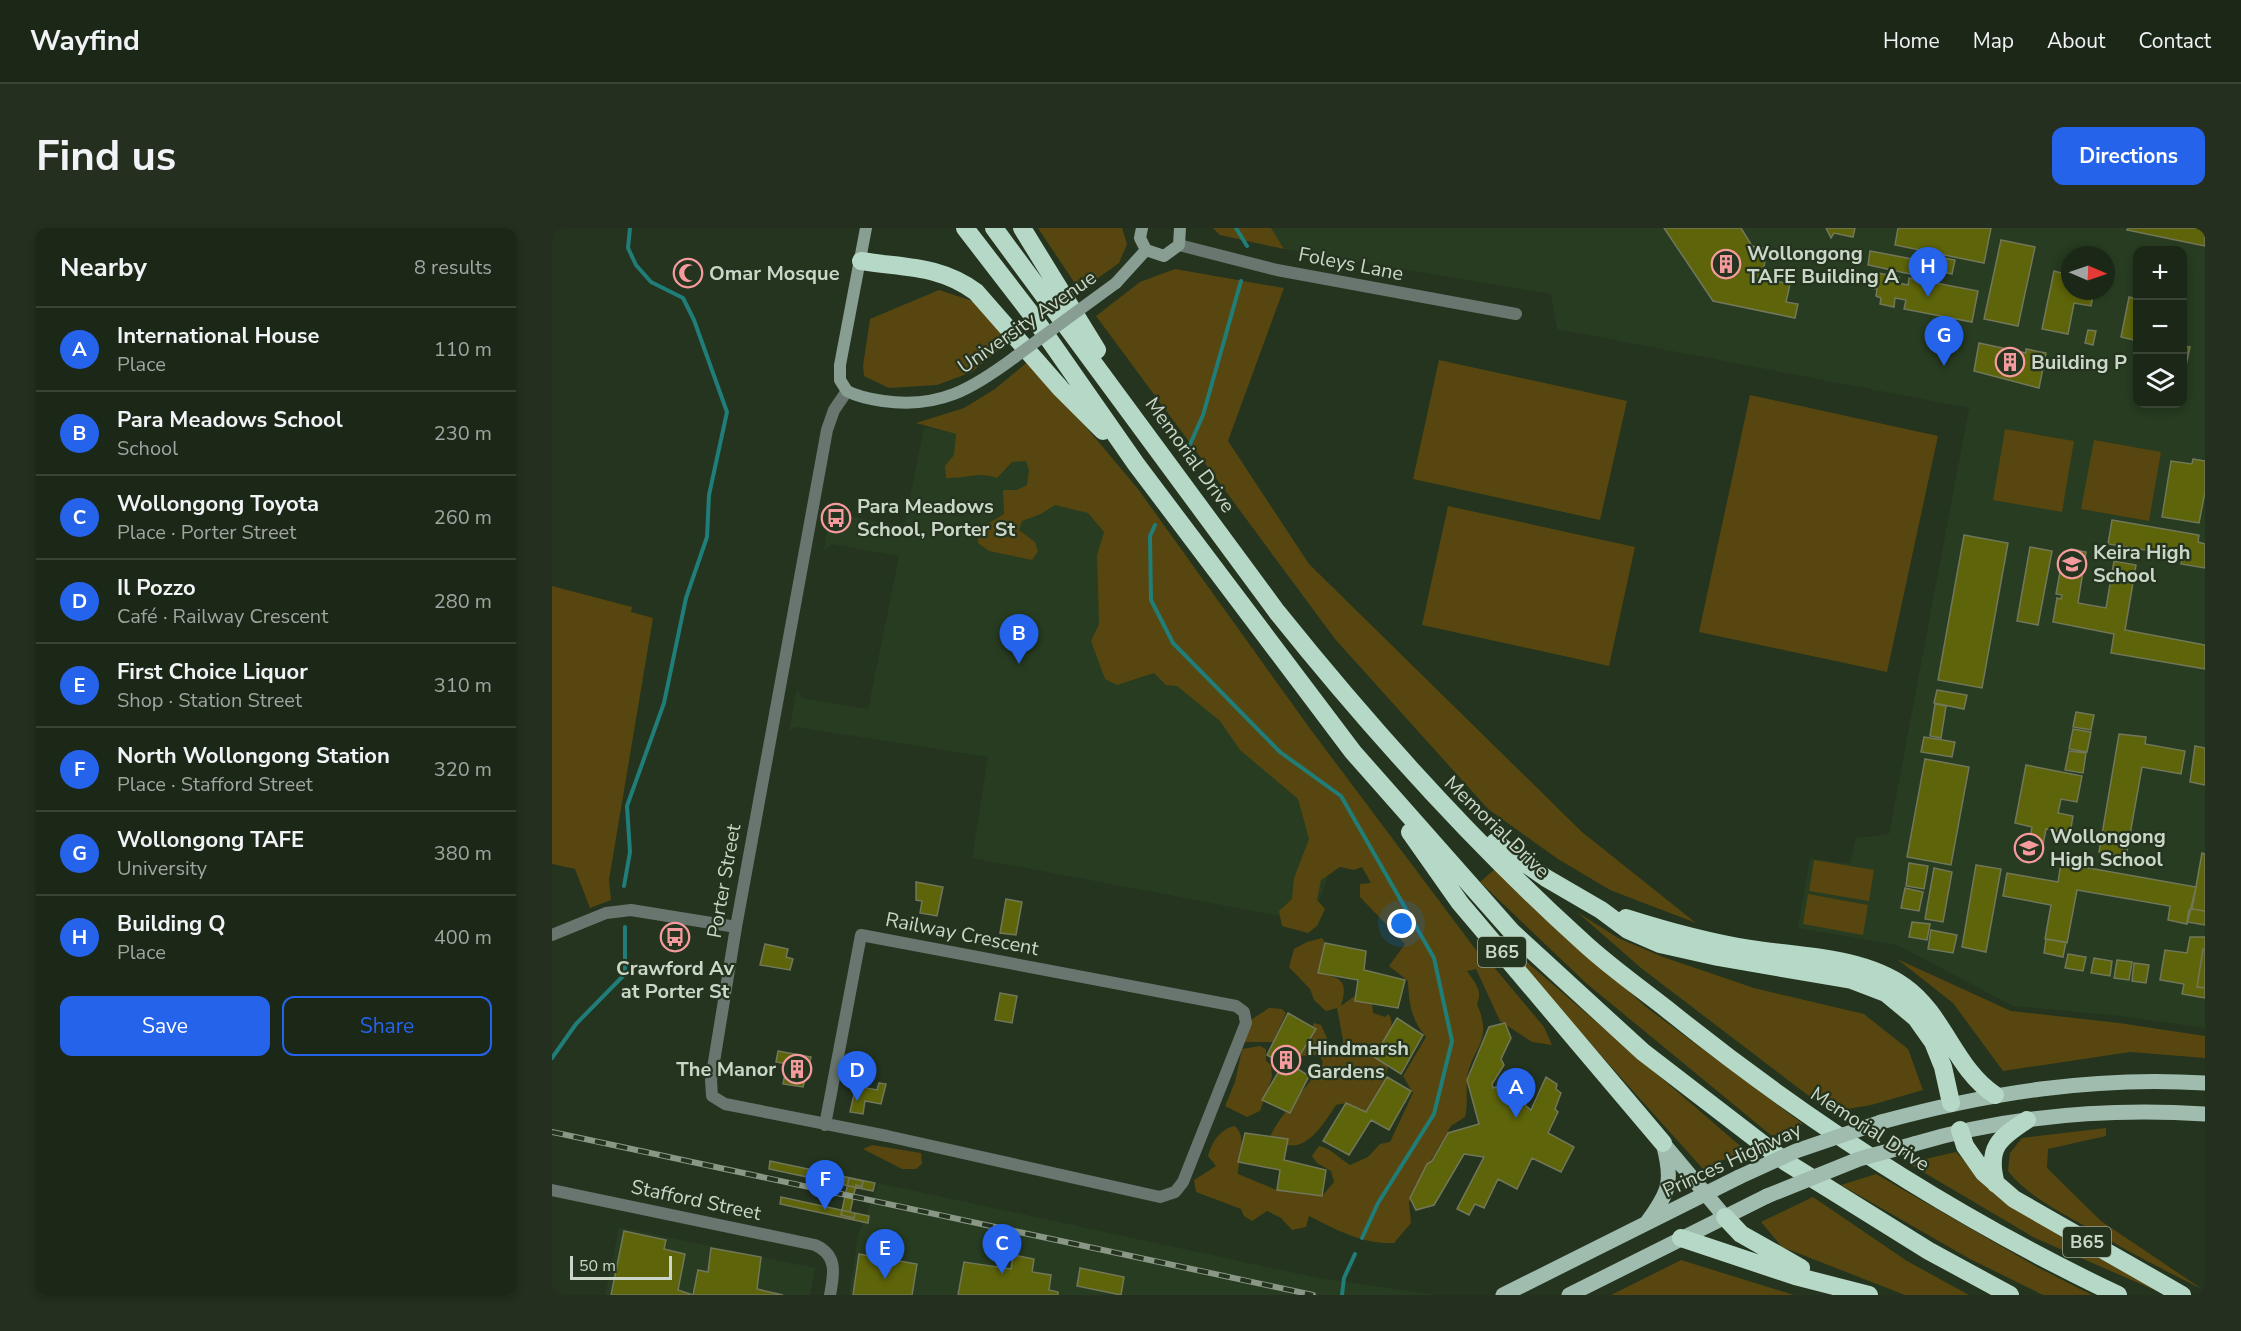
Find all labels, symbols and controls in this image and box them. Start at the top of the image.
text: Wayfind [30,22,140,60]
text: Home [1883,27,1940,55]
text: Map [1973,27,2014,55]
text: About [2047,27,2105,55]
text: Contact [2138,27,2211,55]
button: Directions [2052,127,2205,185]
text: Find us [36,128,176,185]
place label: Wollongong TAFE Building A [1747,240,1899,290]
street label: Foleys Lane [1296,241,1406,287]
north arrow [2061,246,2115,300]
map controls [2133,246,2187,408]
button: + [2133,246,2187,300]
building icon: Wollongong TAFE Building A [1710,248,1742,280]
pin: H [1908,248,1948,297]
text: Nearby [60,250,147,285]
text: 8 results [414,254,492,281]
mosque icon: Omar Mosque [672,257,704,289]
place label: Omar Mosque [709,260,840,287]
street label: University Avenue [952,264,1102,380]
button: − [2133,300,2187,354]
pin: G [1924,316,1964,366]
text: International House [117,321,320,351]
text: A [72,336,87,363]
text: 110 m [434,336,492,363]
building icon: Building P [1994,346,2026,378]
place label: Building P [2031,349,2127,376]
text: Place [117,351,166,378]
button: layers [2133,354,2187,408]
street label: Memorial Drive [1139,392,1241,518]
text: Para Meadows School [117,405,343,435]
text: B [73,420,86,447]
text: 230 m [434,420,492,447]
text: School [117,435,178,462]
text: Wollongong Toyota [117,489,319,519]
place label: Para Meadows School, Porter St [857,493,1015,543]
bus stop icon: Para Meadows School, Porter St [820,502,852,534]
text: C [73,504,86,531]
text: 260 m [434,504,492,531]
text: Place · Porter Street [117,519,296,546]
place label: Keira High School [2093,539,2190,589]
school or university icon: Keira High School [2056,548,2088,580]
text: Il Pozzo [117,573,196,603]
text: D [72,588,87,615]
text: 280 m [434,588,492,615]
text: Café · Railway Crescent [117,603,328,630]
pin: B [1000,614,1038,664]
text: First Choice Liquor [117,657,308,687]
text: E [74,672,85,699]
text: 310 m [434,672,492,699]
text: Shop · Station Street [117,687,302,714]
text: North Wollongong Station [117,741,390,771]
text: F [74,756,85,783]
text: 320 m [434,756,492,783]
street label: Memorial Drive [1438,770,1556,884]
text: Place · Stafford Street [117,771,313,798]
street label: Porter Street [701,821,747,940]
place label: Wollongong High School [2050,823,2166,873]
text: Wollongong TAFE [117,825,304,855]
school or university icon: Wollongong High School [2013,832,2045,864]
text: G [72,840,87,867]
text: 380 m [434,840,492,867]
text: University [117,855,207,882]
street label: Railway Crescent [883,906,1042,962]
text: Building Q [117,909,226,939]
your location [1387,909,1416,938]
bus stop icon: Crawford Av at Porter St [659,921,691,953]
text: H [72,924,87,951]
text: 400 m [434,924,492,951]
road number: B65 [1478,937,1526,967]
text: Place [117,939,166,966]
place label: Crawford Av at Porter St [616,955,734,1005]
button: Save [60,996,270,1056]
button: Share [282,996,492,1056]
place label: Hindmarsh Gardens [1307,1035,1409,1085]
building icon: Hindmarsh Gardens [1270,1044,1302,1076]
pin: D [838,1052,876,1101]
building icon: The Manor [781,1053,813,1085]
place label: The Manor [676,1056,776,1083]
pin: A [1496,1068,1536,1118]
street label: Memorial Drive [1805,1080,1935,1178]
street label: Princes Highway [1658,1116,1806,1204]
pin: F [806,1160,844,1210]
street label: Stafford Street [629,1173,764,1227]
pin: C [982,1224,1022,1274]
road number: B65 [2063,1227,2111,1257]
pin: E [866,1230,904,1279]
scale bar [570,1253,672,1280]
text: 50 m [579,1255,616,1277]

